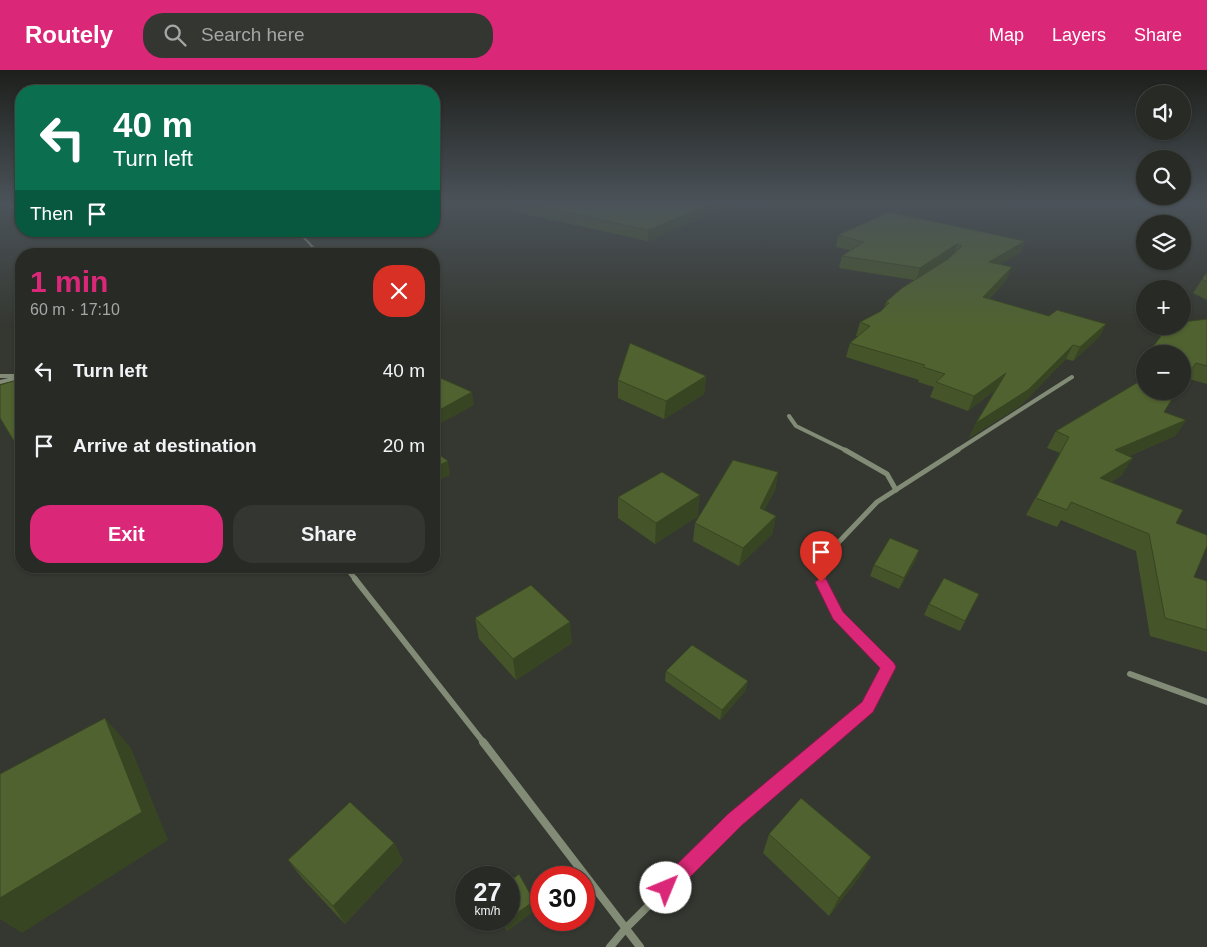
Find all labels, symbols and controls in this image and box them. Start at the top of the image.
search box [143,13,493,58]
text: Routely [25,21,113,48]
icon: search [161,21,189,49]
text: Search here [201,24,305,45]
text: Map [989,25,1024,45]
text: Layers [1052,25,1106,45]
text: Share [1134,25,1182,45]
map controls [1136,85,1191,400]
button: sound [1136,85,1191,140]
icon: left [30,105,95,170]
text: 40 m [113,105,193,144]
text: Turn left [113,146,193,171]
button: search [1136,150,1191,205]
icon: arrive [83,200,111,228]
text: Then [30,203,73,224]
button: layers [1136,215,1191,270]
text: 1 min [30,265,108,298]
button: close [373,265,425,317]
button: + [1136,280,1191,335]
text: 60 m · 17:10 [30,301,120,318]
button: − [1136,345,1191,400]
icon: left [30,357,58,385]
text: Turn left [73,360,148,381]
text: 40 m [383,360,425,381]
icon: arrive [30,432,58,460]
text: Arrive at destination [73,435,257,456]
text: 20 m [383,435,425,456]
button: Exit [30,505,223,563]
button: Share [233,505,425,563]
pin [800,531,842,582]
icon: arrive [807,538,835,566]
position arrow [639,861,691,913]
speed limit sign: 30 [530,866,595,931]
text: 27 [474,878,501,906]
text: km/h [474,904,501,918]

